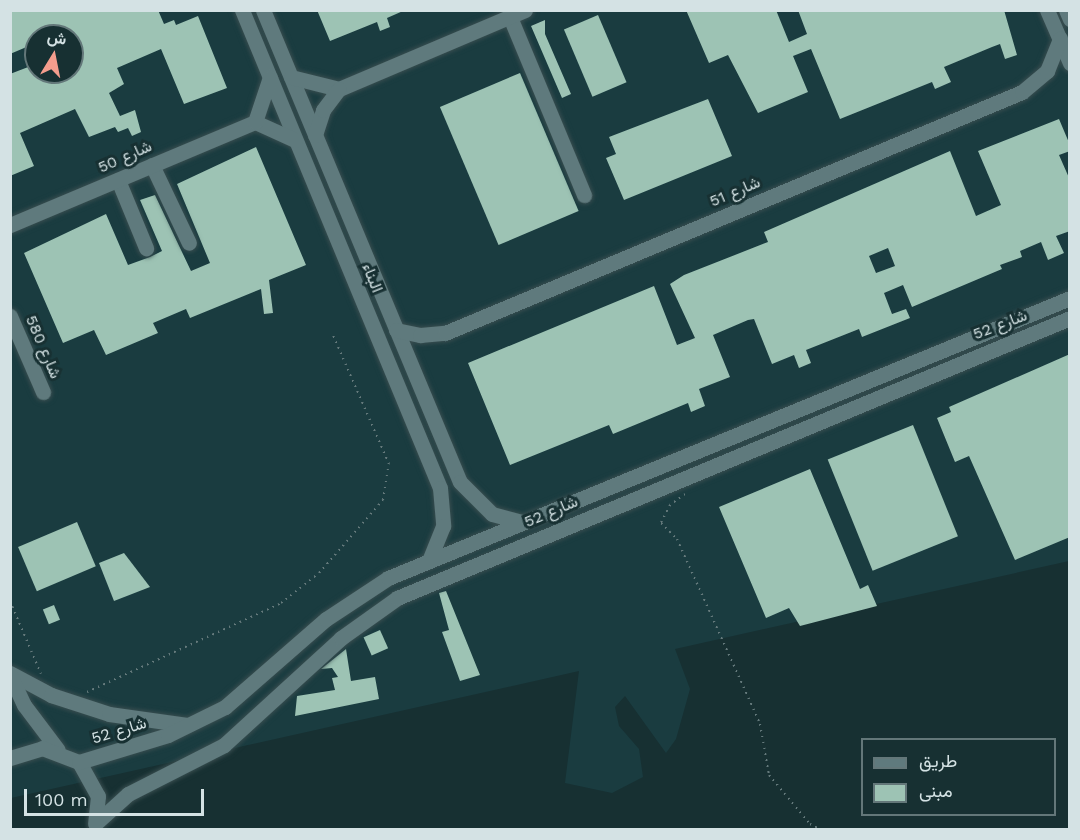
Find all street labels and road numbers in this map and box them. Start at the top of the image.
street label: شارع 50 [95,137,155,177]
street label: شارع 51 [707,173,763,211]
street label: البناء [357,261,387,295]
street label: شارع 52 [970,306,1030,344]
street label: شارع 580 [21,313,65,381]
street label: شارع 52 [521,492,581,532]
street label: شارع 52 [89,714,149,748]

